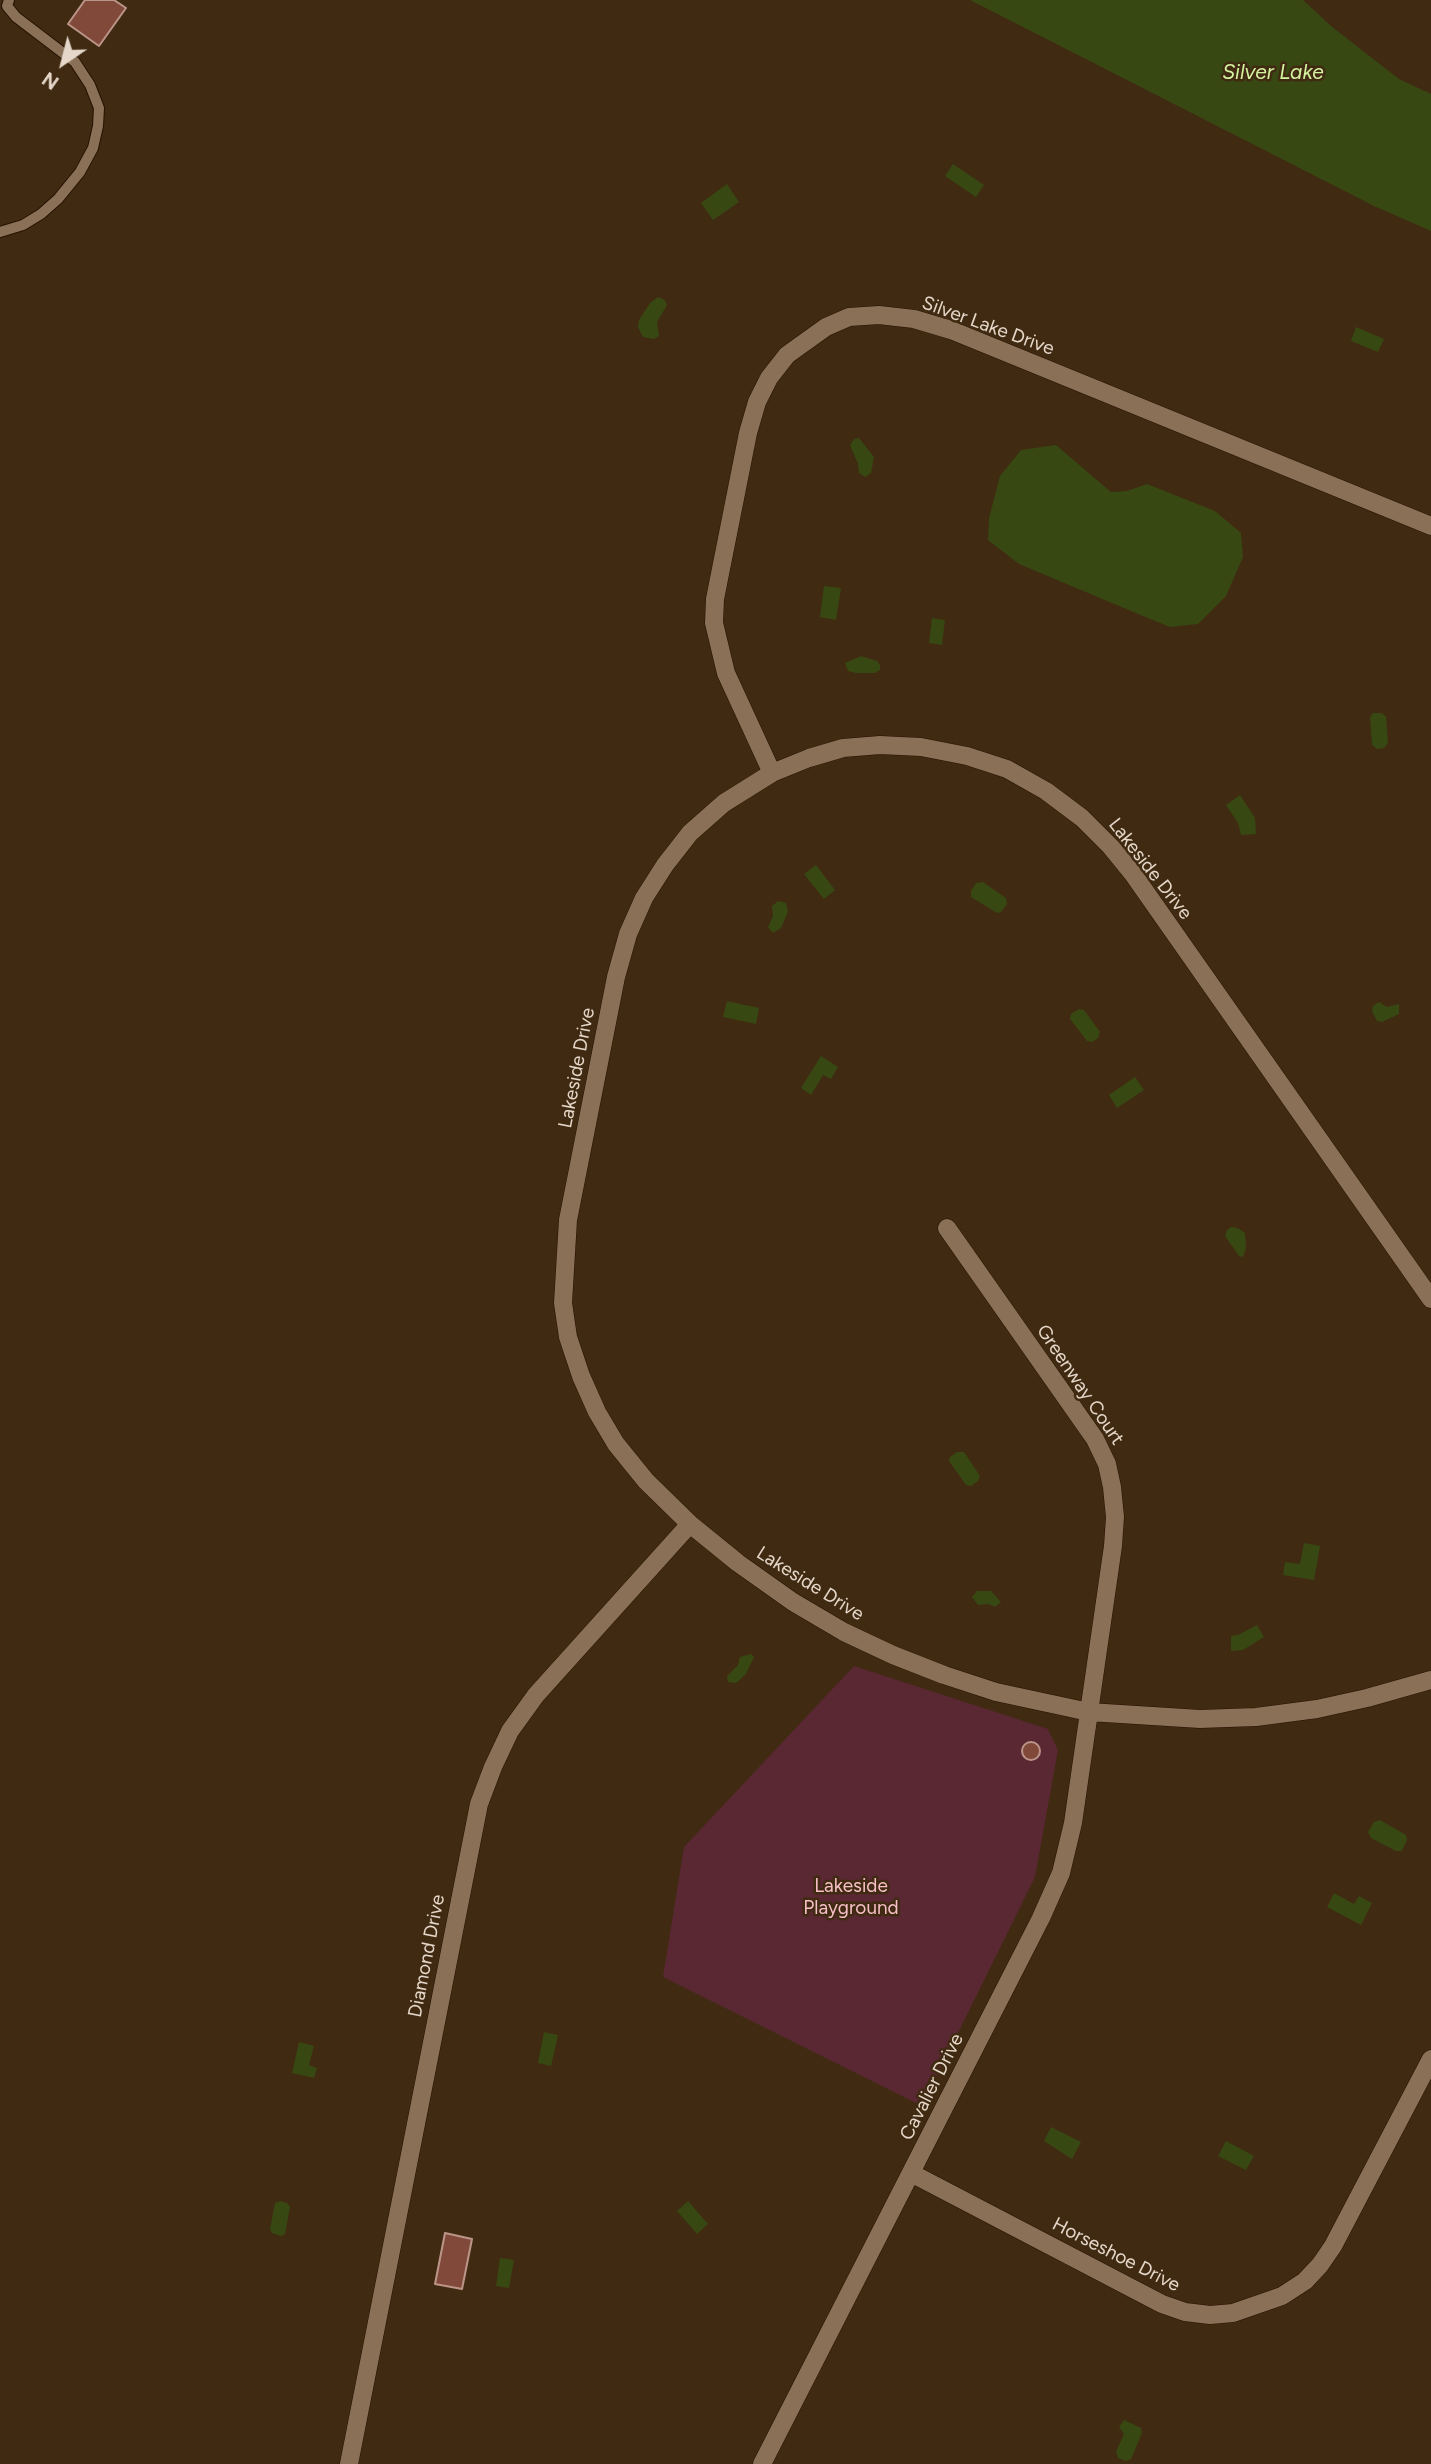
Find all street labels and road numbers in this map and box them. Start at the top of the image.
street label: Silver Lake Drive [919,292,1057,360]
street label: Lakeside Drive [1103,814,1197,924]
street label: Lakeside Drive [554,1006,600,1130]
street label: Greenway Court [1031,1321,1129,1449]
street label: Lakeside Drive [752,1542,868,1626]
street label: Diamond Drive [404,1893,450,2019]
street label: Cavalier Drive [895,2030,969,2144]
street label: Horseshoe Drive [1048,2213,1184,2297]

